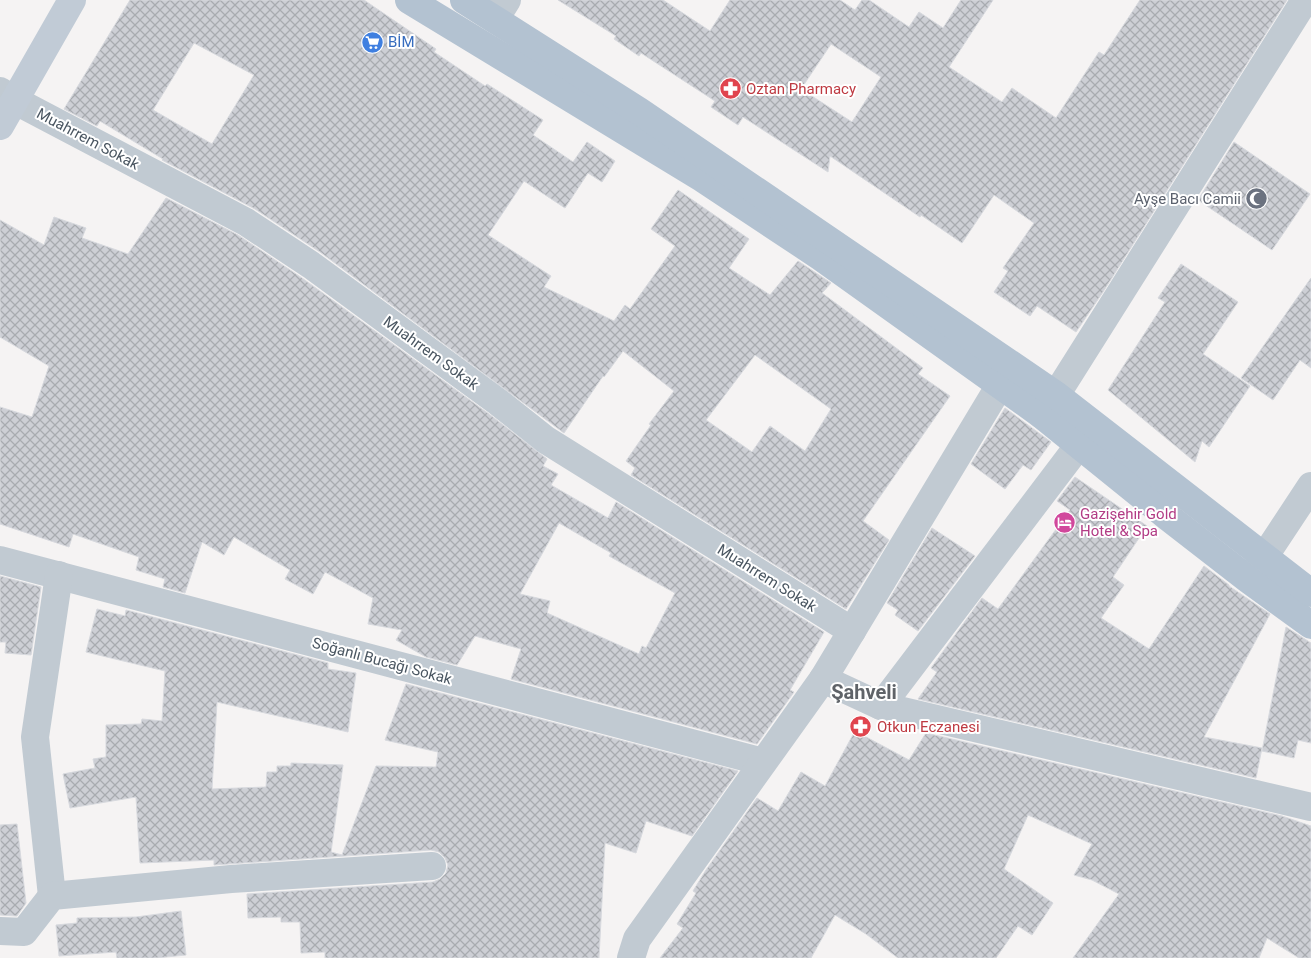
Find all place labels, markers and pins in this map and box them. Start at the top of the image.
supermarket icon: BİM [360,30,384,54]
place label: BİM [388,33,415,51]
pharmacy icon: Oztan Pharmacy [718,77,742,101]
place label: Oztan Pharmacy [746,80,856,98]
mosque icon: Ayşe Bacı Camii [1245,187,1269,211]
place label: Ayşe Bacı Camii [1134,190,1241,208]
place label: Gazişehir Gold Hotel & Spa [1080,505,1177,540]
hotel icon: Gazişehir Gold Hotel & Spa [1052,511,1076,535]
pharmacy icon: Otkun Eczanesi [849,715,873,739]
place label: Otkun Eczanesi [877,718,980,736]

